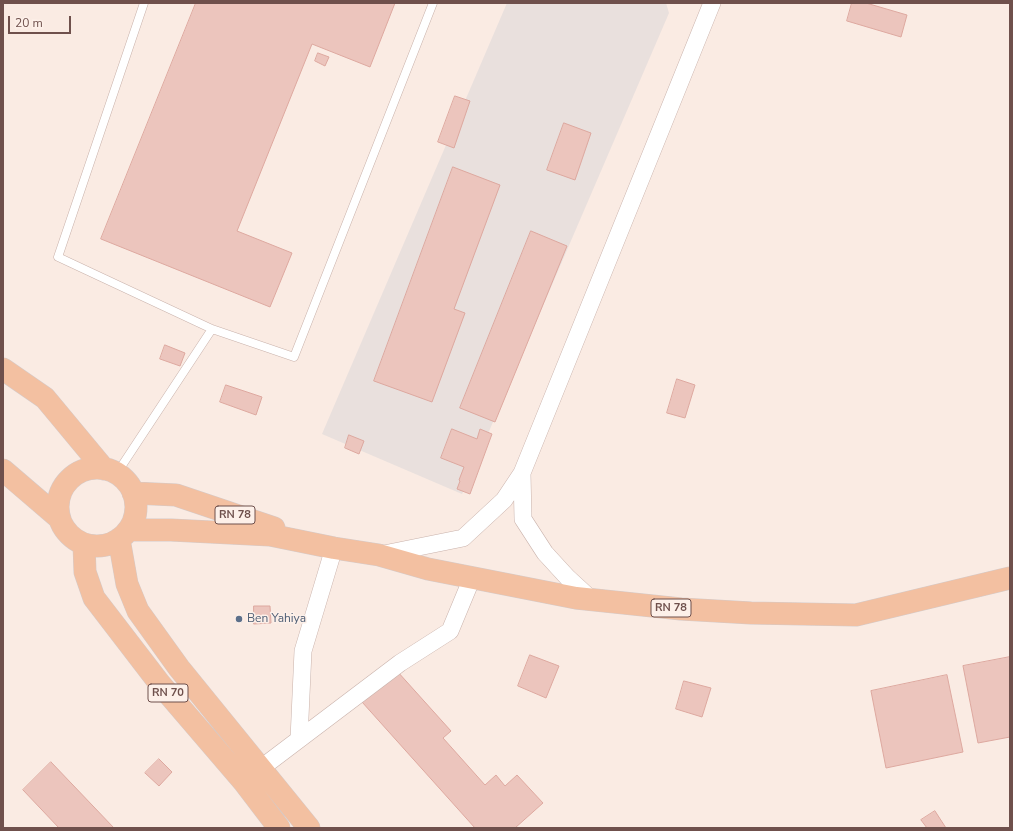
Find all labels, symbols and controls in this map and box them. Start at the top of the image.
scale bar [10,8,73,34]
text: 20 m [15,15,43,31]
road number: RN 78 [215,506,255,524]
road number: RN 78 [651,599,691,617]
place label: Ben Yahiya [247,612,306,626]
marker: Ben Yahiya [234,614,244,624]
road number: RN 70 [148,684,188,702]

